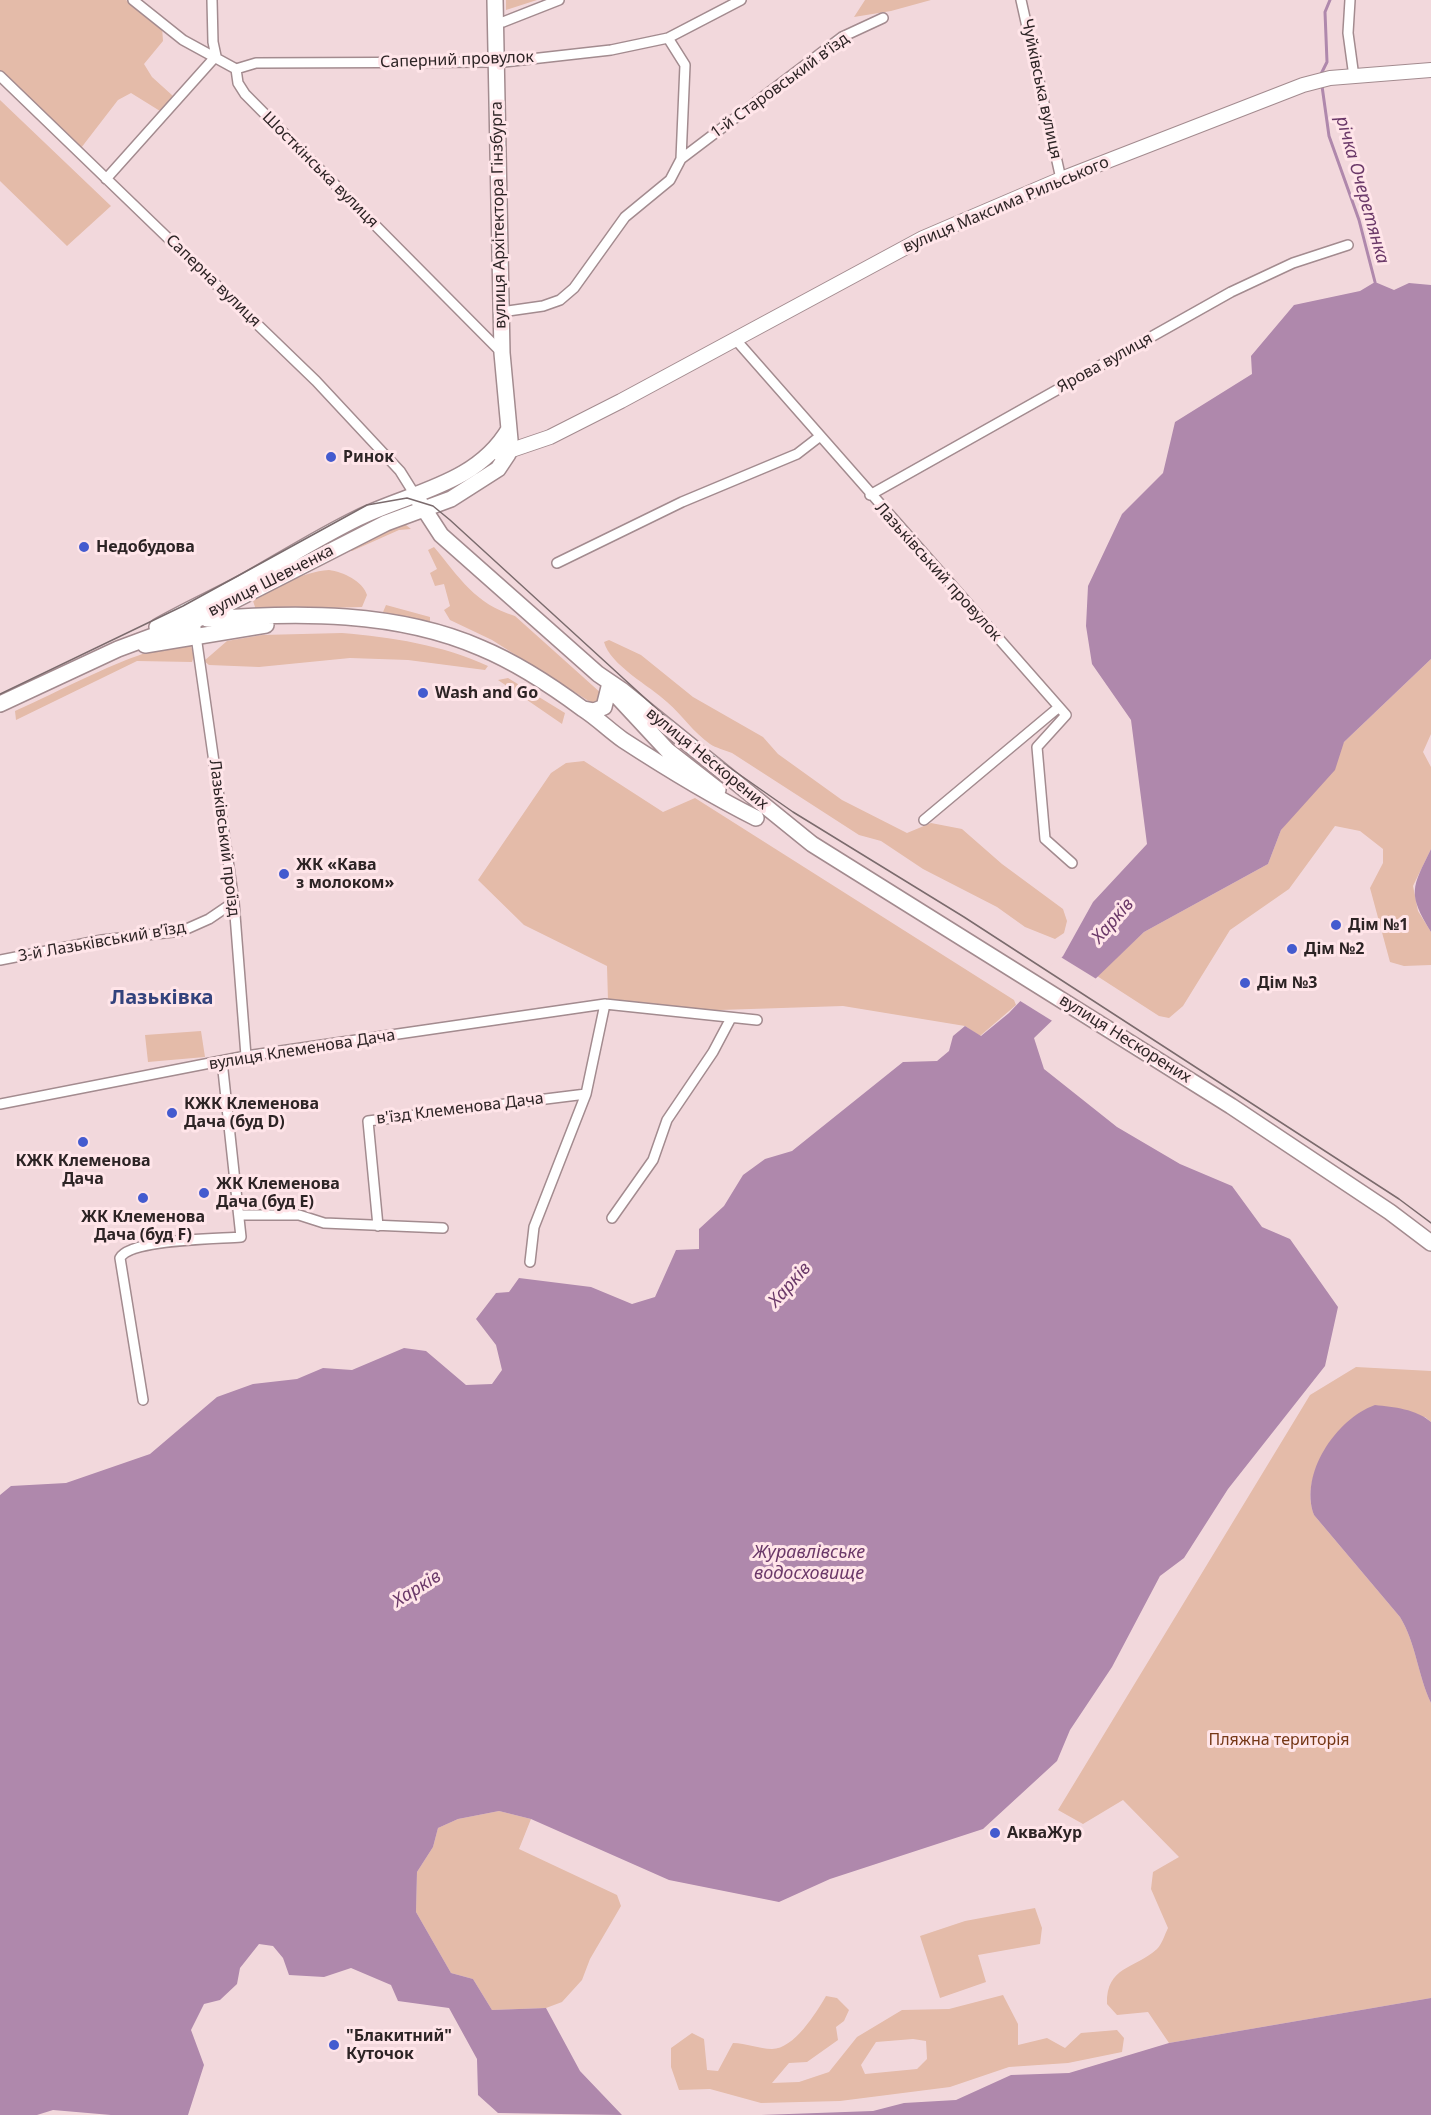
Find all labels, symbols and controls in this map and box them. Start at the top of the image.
street label: Чуйківська вулиця [1017,17,1065,161]
street label: 1-й Старовський в’їзд [707,29,853,143]
street label: Саперний провулок [380,48,534,72]
street label: вулиця Архітектора Гінзбурга [487,101,511,329]
street label: Шосткінська вулиця [258,108,382,232]
water label: річка Очеретянка [1331,114,1393,266]
street label: вулиця Максима Рильського [900,153,1112,257]
street label: Саперна вулиця [161,231,265,331]
street label: Ярова вулиця [1054,329,1156,397]
place label: Ринок [343,447,394,467]
marker: Ринок [324,450,338,464]
street label: Лазьківський провулок [871,499,1005,645]
place label: Недобудова [96,537,195,557]
marker: Недобудова [77,540,91,554]
street label: вулиця Шевченка [205,541,337,621]
place label: Wash and Go [435,683,538,703]
marker: Wash and Go [416,686,430,700]
street label: вулиця Нескорених [642,704,772,814]
street label: Лазьківський проїзд [205,758,243,918]
place label: ЖК «Кава з молоком» [296,855,394,893]
marker: ЖК «Кава з молоком» [277,867,291,881]
water label: Харків [1087,894,1139,948]
place label: Дім №1 [1348,915,1408,935]
street label: 3-й Лазьківський в’їзд [17,918,187,966]
marker: Дім №1 [1329,918,1343,932]
place label: Дім №2 [1304,939,1364,959]
marker: Дім №2 [1285,942,1299,956]
place label: Дім №3 [1257,973,1317,993]
marker: Дім №3 [1238,976,1252,990]
district label: Лазьківка [111,986,213,1010]
street label: вулиця Нескорених [1056,991,1194,1087]
street label: вулиця Клеменова Дача [207,1026,397,1074]
street label: в'їзд Клеменова Дача [375,1089,545,1129]
place label: КЖК Клеменова Дача (буд D) [184,1094,319,1132]
marker: КЖК Клеменова Дача (буд D) [165,1106,179,1120]
marker: КЖК Клеменова Дача [76,1135,90,1149]
place label: КЖК Клеменова Дача [16,1151,150,1189]
place label: ЖК Клеменова Дача (буд Е) [216,1174,340,1212]
marker: ЖК Клеменова Дача (буд Е) [197,1186,211,1200]
marker: ЖК Клеменова Дача (буд F) [136,1191,150,1205]
place label: ЖК Клеменова Дача (буд F) [81,1207,205,1245]
water label: Харків [764,1258,816,1312]
water label: Журавлівське водосховище [753,1542,865,1584]
water label: Харків [389,1566,445,1612]
park label: Пляжна територія [1208,1730,1350,1750]
place label: АкваЖур [1007,1823,1082,1843]
marker: АкваЖур [988,1826,1002,1840]
place label: "Блакитний" Куточок [346,2026,452,2064]
marker: "Блакитний" Куточок [327,2038,341,2052]

